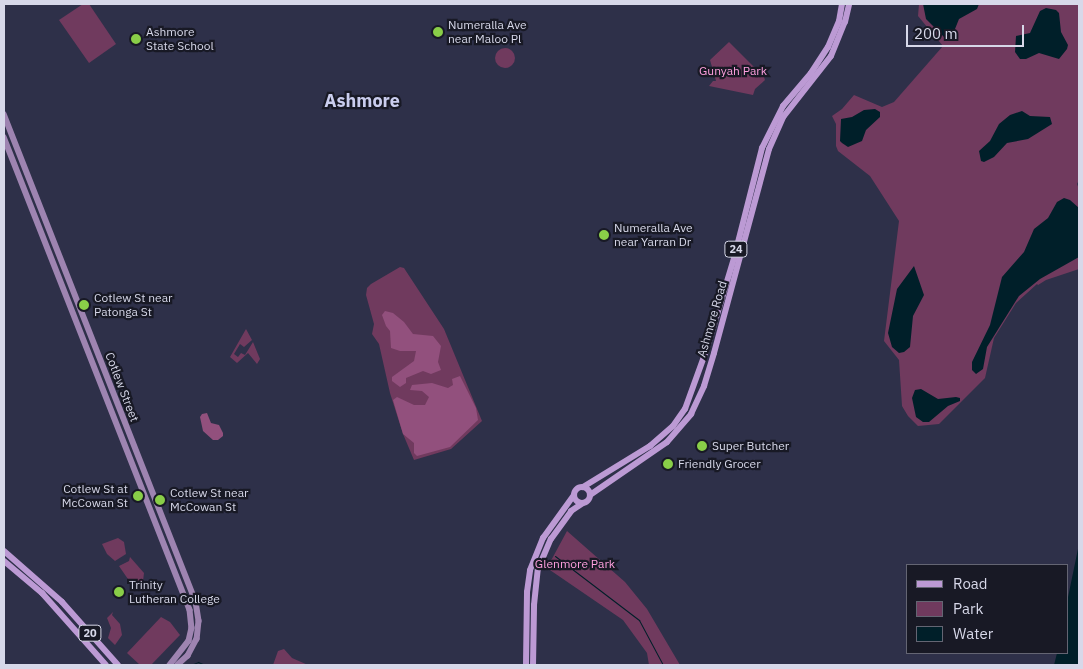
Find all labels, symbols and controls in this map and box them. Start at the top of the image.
scale bar [908,15,1026,47]
place label: Numeralla Ave near Maloo Pl [448,18,527,46]
text: 200 m [914,24,958,43]
place label: Ashmore State School [146,25,214,53]
marker: Numeralla Ave near Maloo Pl [432,26,444,38]
marker: Ashmore State School [130,33,142,45]
park label: Gunyah Park [699,64,767,78]
district label: Ashmore [324,90,400,112]
place label: Numeralla Ave near Yarran Dr [614,221,693,249]
marker: Numeralla Ave near Yarran Dr [598,229,610,241]
road number: 24 [724,240,748,258]
street label: Ashmore Road [694,279,730,359]
place label: Cotlew St near Patonga St [94,291,172,319]
marker: Cotlew St near Patonga St [78,299,90,311]
street label: Cotlew Street [102,350,142,424]
place label: Super Butcher [712,439,789,453]
marker: Super Butcher [696,440,708,452]
place label: Friendly Grocer [678,457,761,471]
marker: Friendly Grocer [662,458,674,470]
place label: Cotlew St at McCowan St [62,482,128,510]
place label: Cotlew St near McCowan St [170,486,248,514]
marker: Cotlew St at McCowan St [132,490,144,502]
marker: Cotlew St near McCowan St [154,494,166,506]
park label: Glenmore Park [535,557,615,571]
legend [906,564,1068,654]
text: Road [953,574,988,593]
place label: Trinity Lutheran College [129,578,220,606]
marker: Trinity Lutheran College [113,586,125,598]
text: Park [953,599,983,618]
road number: 20 [78,624,102,641]
text: Water [953,624,993,643]

